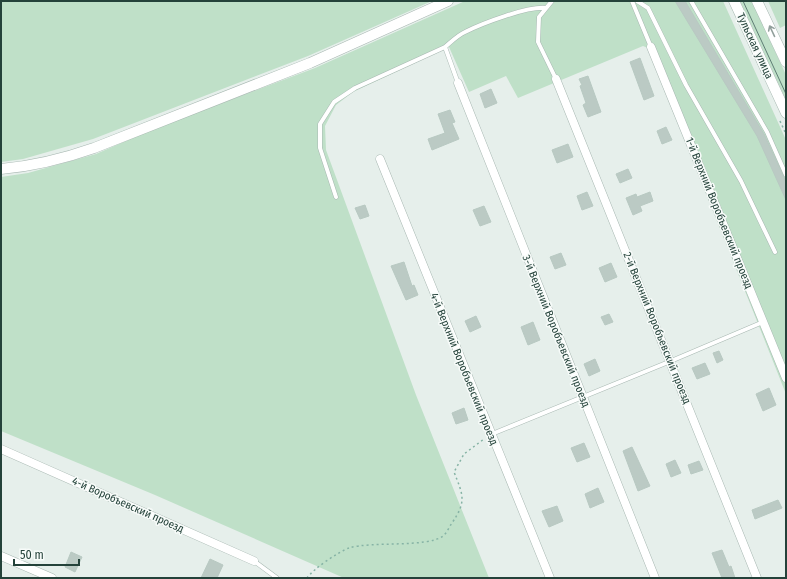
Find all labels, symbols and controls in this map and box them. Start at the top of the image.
street label: Тульская улица [734,11,776,81]
one-way arrow [768,26,775,38]
street label: 1-й Верхний Воробъевский проезд [683,135,756,291]
street label: 2-й Верхний Воробъевский проезд [621,250,694,406]
street label: 3-й Верхний Воробъевский проезд [519,253,593,409]
street label: 4-й Верхний Воробъевский проезд [427,291,501,447]
street label: 4-й Воробъевский проезд [70,474,186,536]
scale bar [14,541,79,567]
text: 50 m [20,548,44,562]

